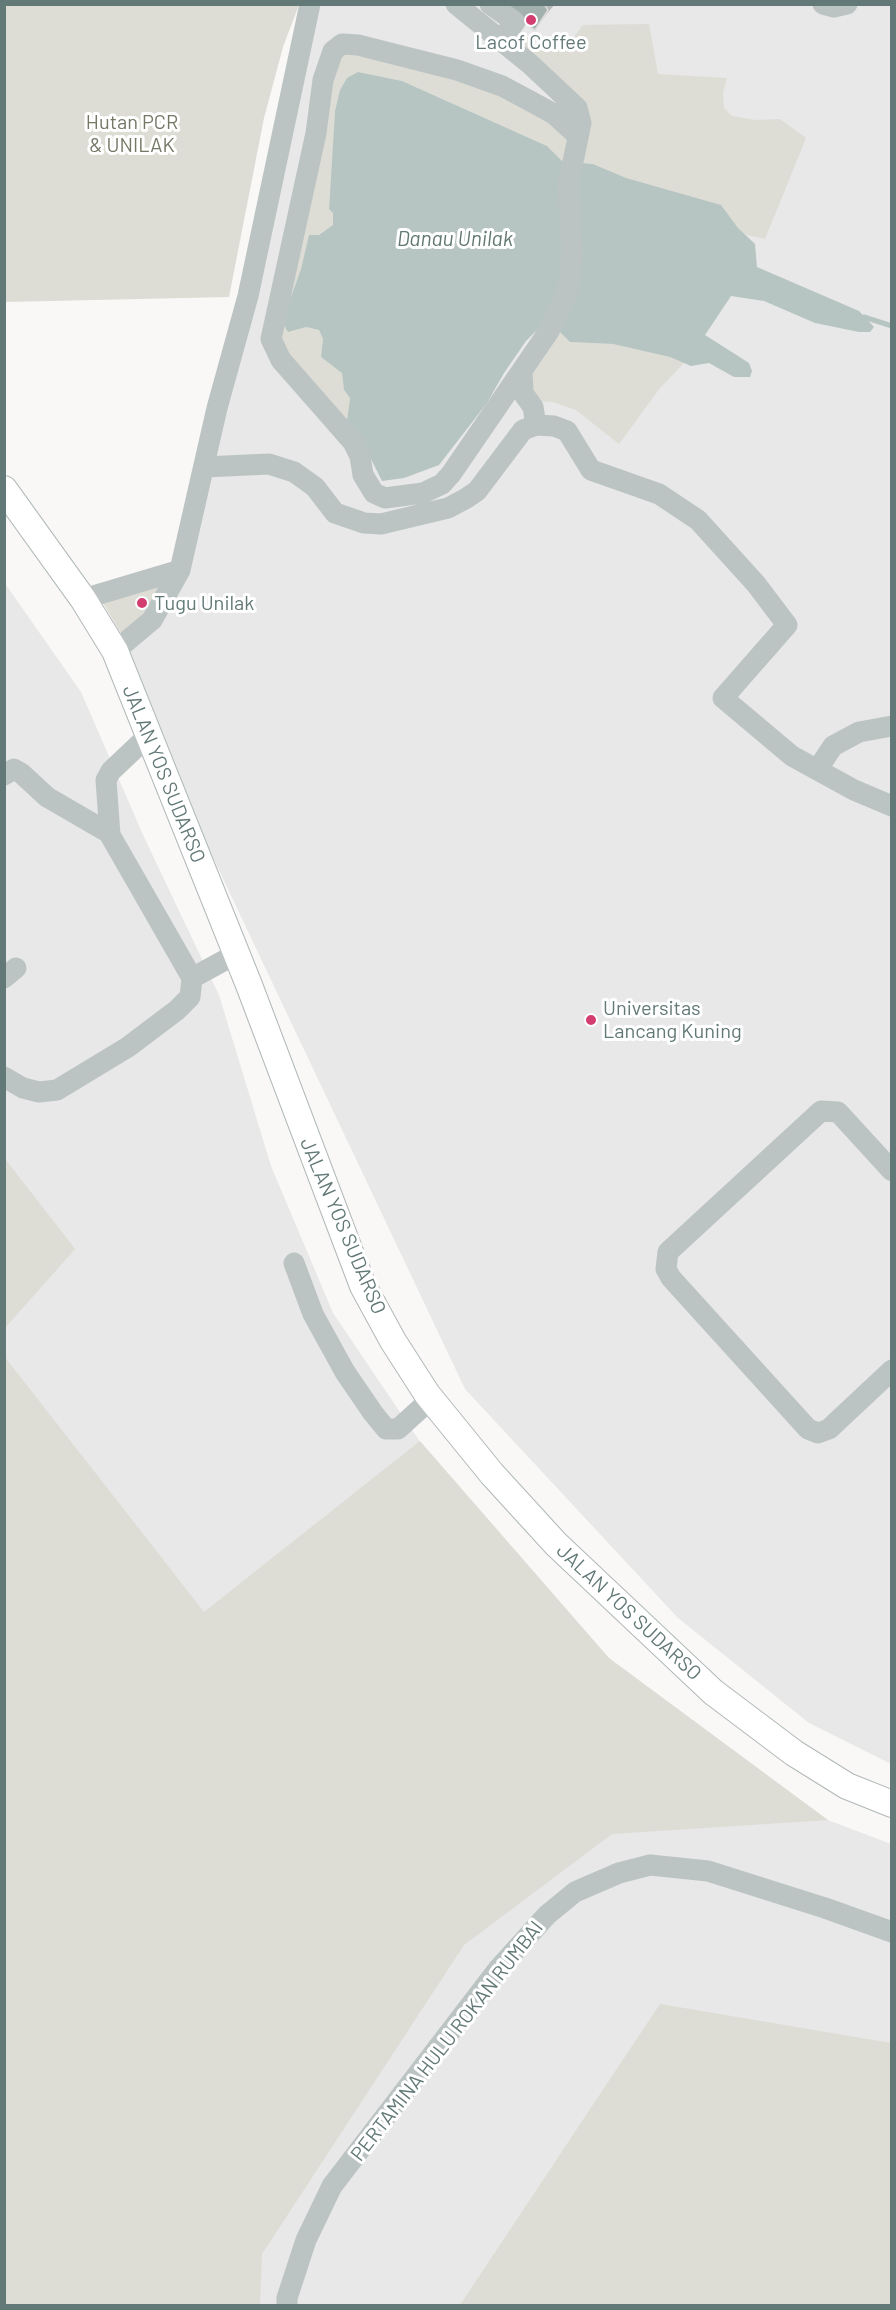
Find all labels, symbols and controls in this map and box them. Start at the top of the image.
marker: Lacof Coffee [524,13,538,27]
place label: Lacof Coffee [475,30,587,54]
park label: Hutan PCR & UNILAK [86,110,178,157]
water label: Danau Unilak [397,226,513,252]
place label: Tugu Unilak [154,591,254,615]
marker: Tugu Unilak [135,596,149,610]
street label: JALAN YOS SUDARSO [117,682,211,866]
place label: Universitas Lancang Kuning [603,996,742,1043]
marker: Universitas Lancang Kuning [584,1013,598,1027]
street label: JALAN YOS SUDARSO [295,1134,391,1318]
street label: JALAN YOS SUDARSO [552,1539,706,1685]
street label: PERTAMINA HULU ROKAN RUMBAI [346,1916,548,2166]

